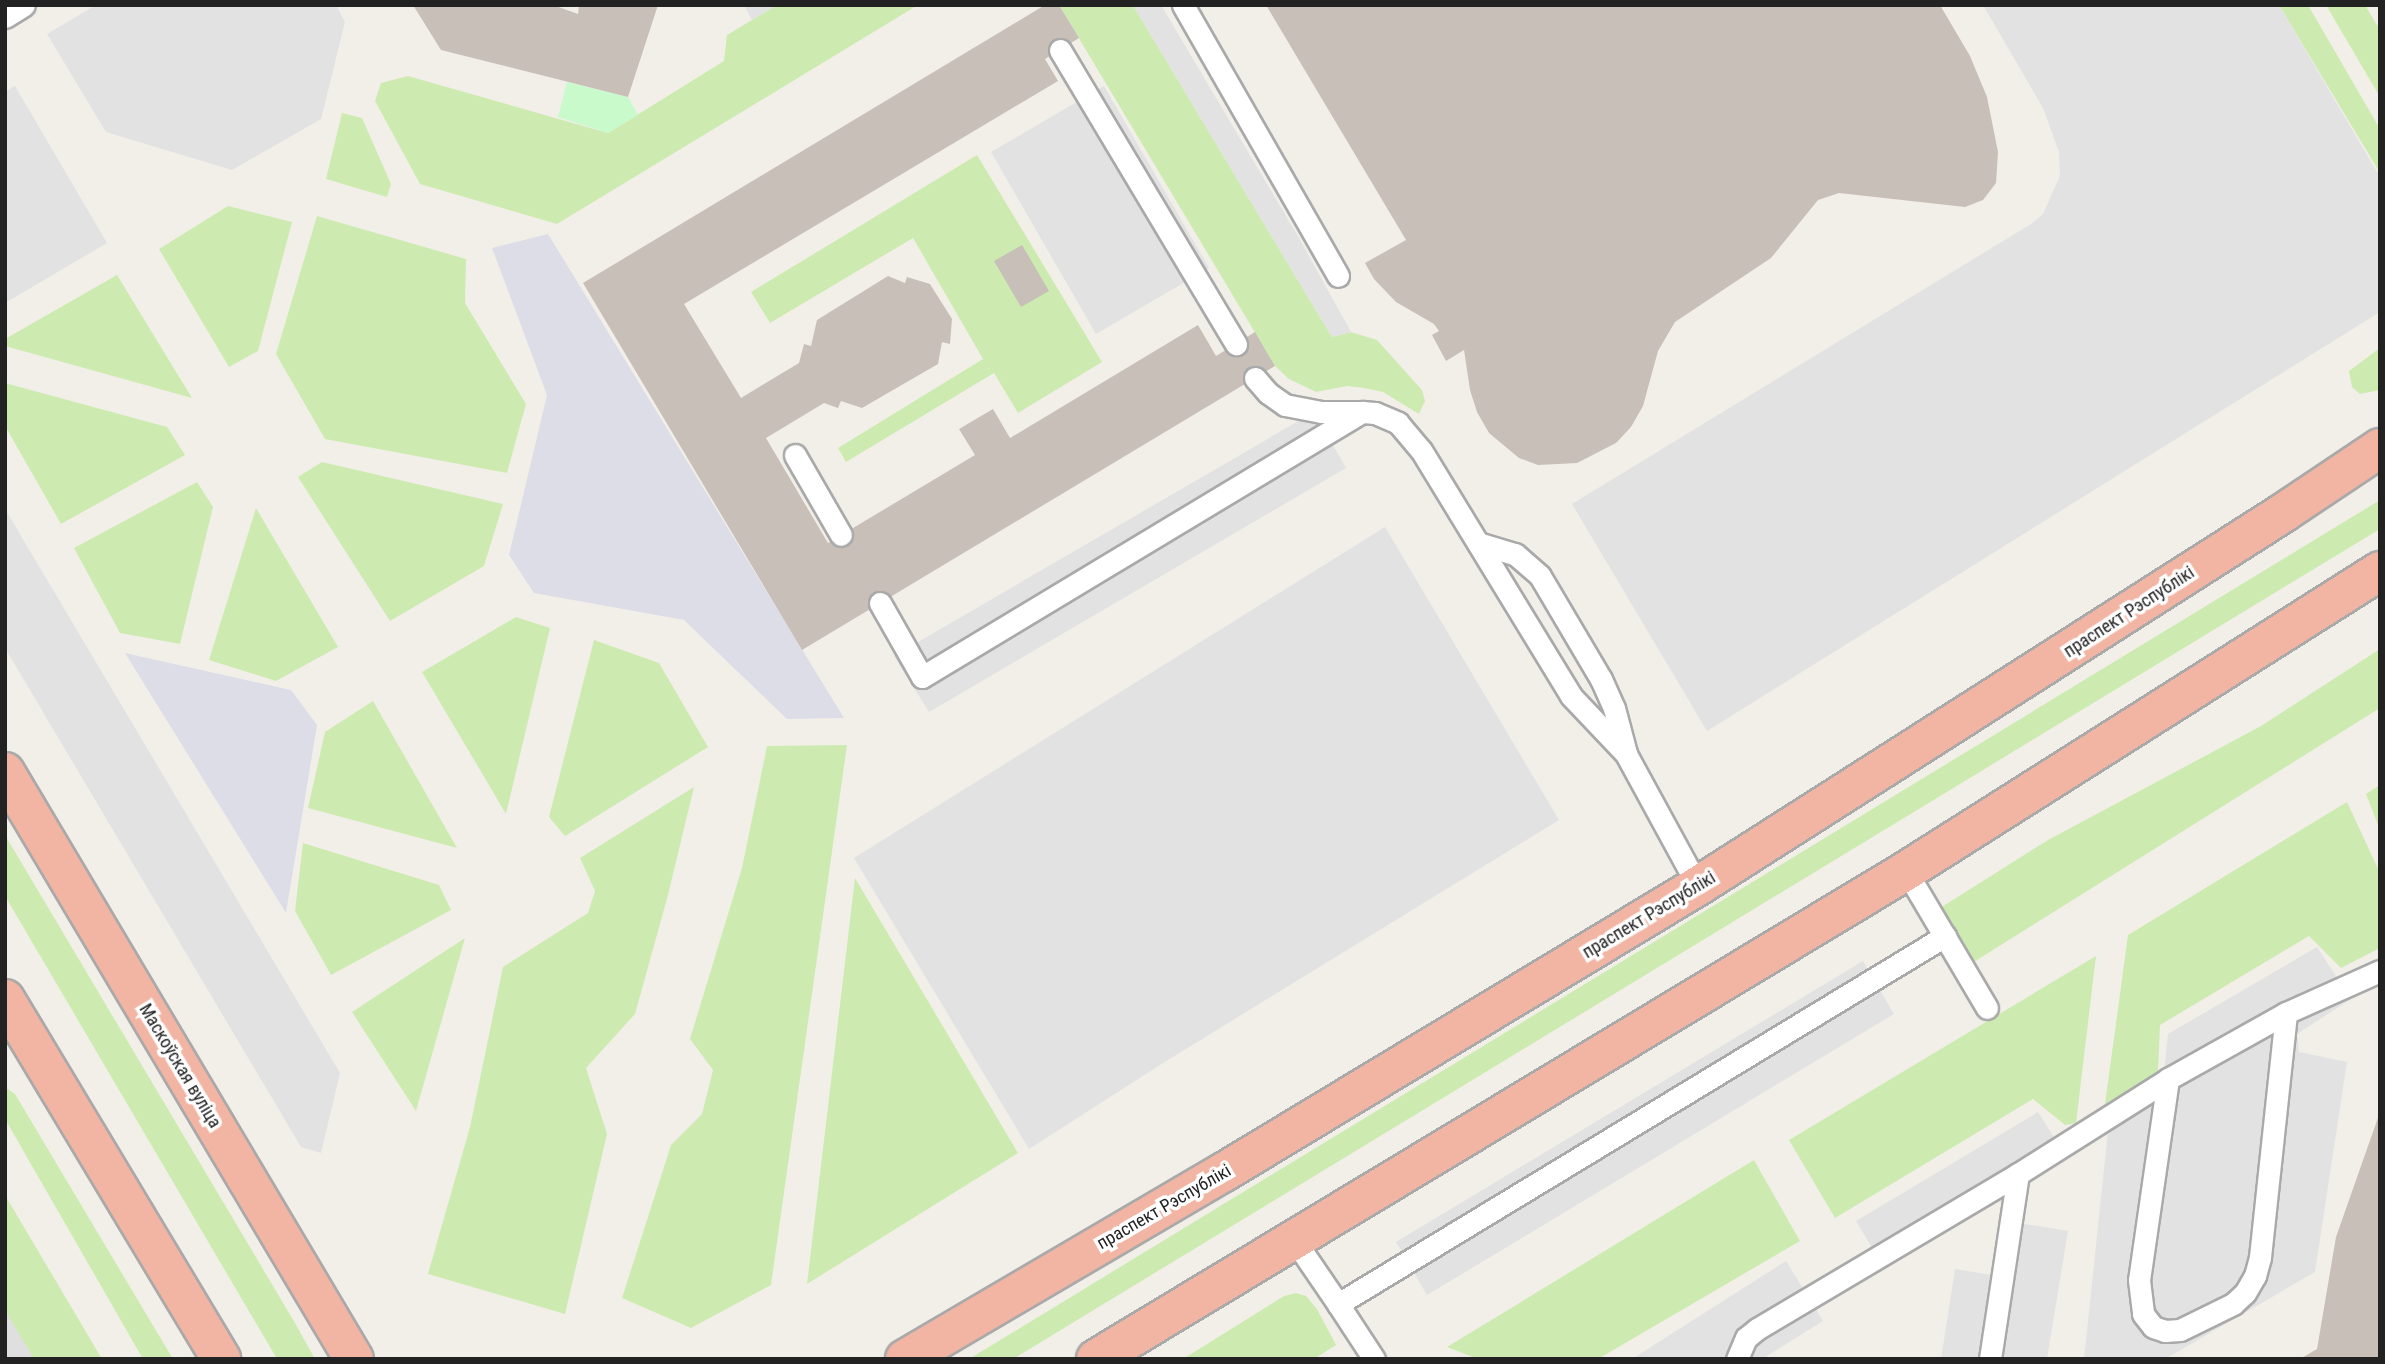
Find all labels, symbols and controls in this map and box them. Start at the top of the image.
street label: праспект Рэспублікі [2060,562,2198,662]
street label: праспект Рэспублікі [1579,867,1719,963]
street label: Маскоўская вуліца [134,1000,226,1132]
street label: праспект Рэспублікі [1093,1160,1235,1254]

